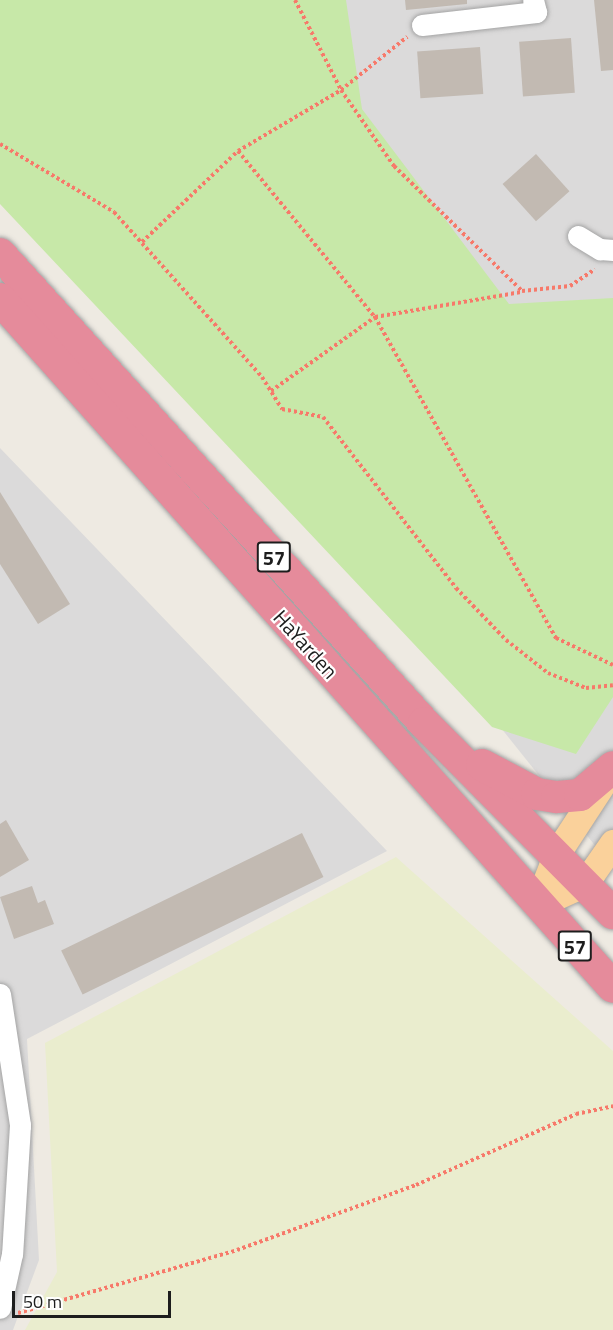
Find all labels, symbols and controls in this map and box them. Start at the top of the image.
road number: 57 [256,540,292,574]
street label: HaYarden [269,604,343,684]
road number: 57 [557,929,593,963]
scale bar [15,1279,174,1317]
text: 50 m [23,1288,62,1315]

